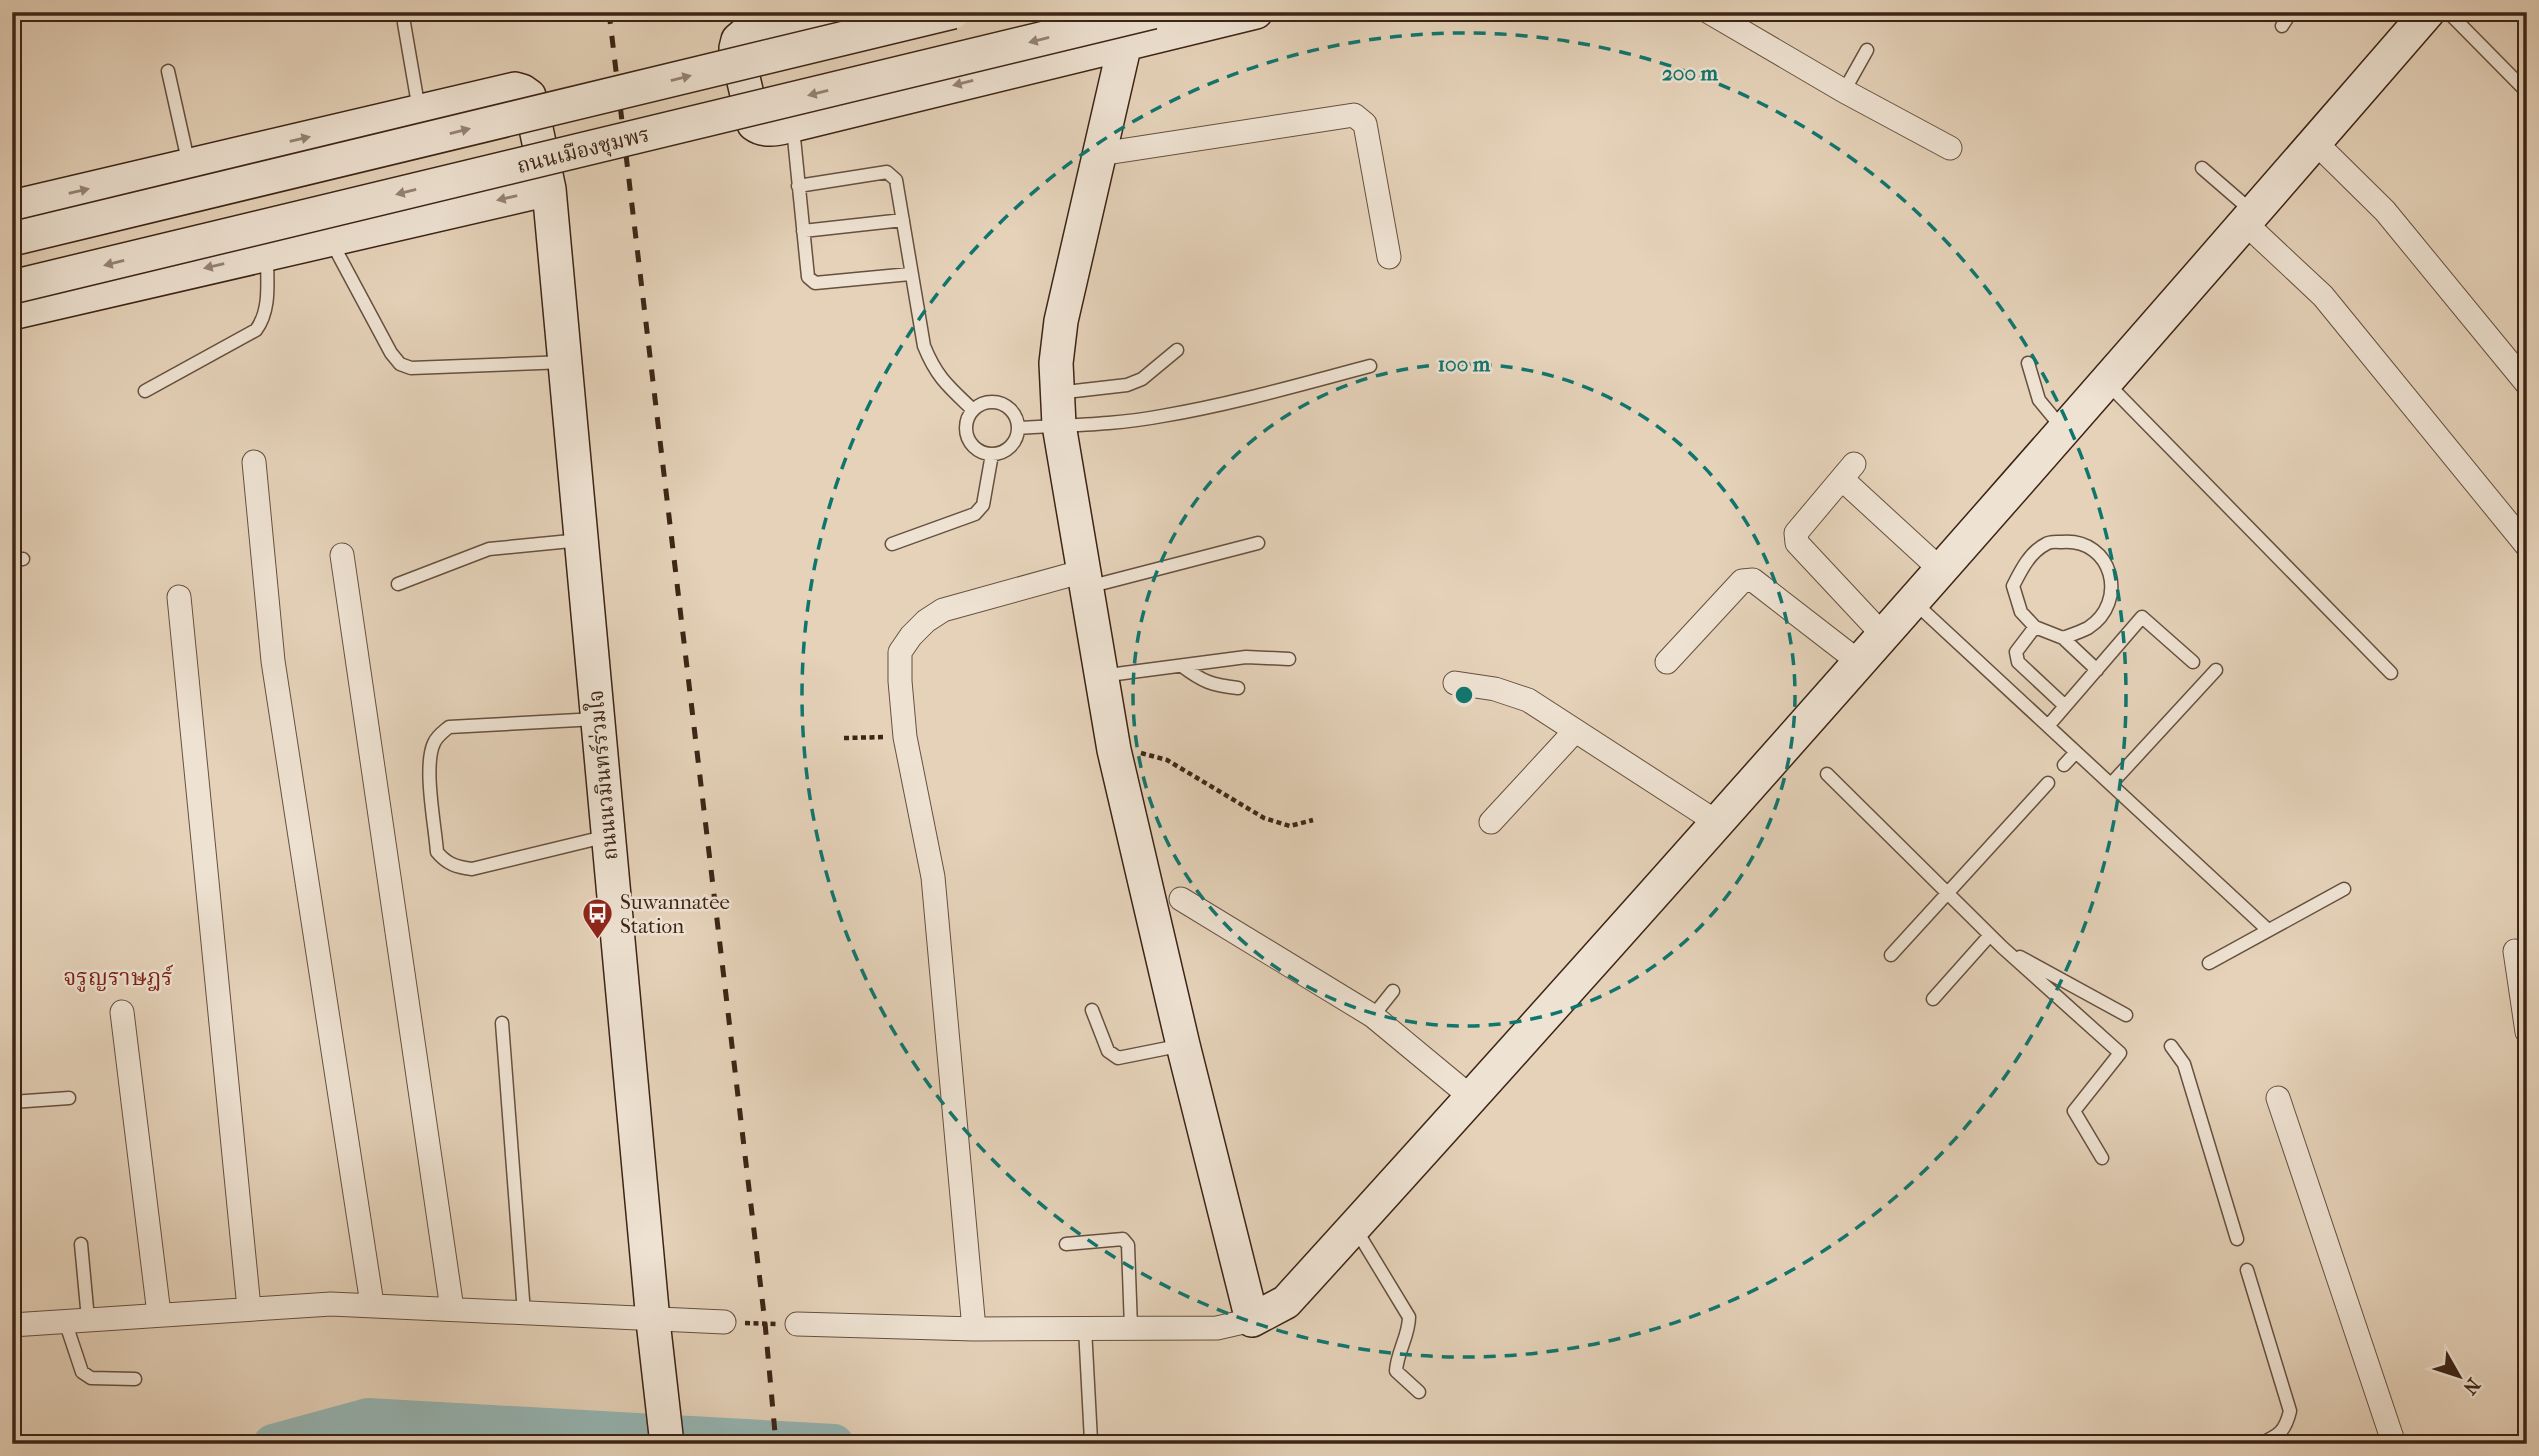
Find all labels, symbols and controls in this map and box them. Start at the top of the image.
one-way arrow [1028,35,1050,46]
text: 200 m [1662,61,1719,85]
one-way arrow [670,72,692,83]
one-way arrow [952,78,974,89]
one-way arrow [807,88,829,99]
street label: ถนนเมืองชุมพร [514,122,652,180]
one-way arrow [449,125,471,136]
one-way arrow [289,133,311,144]
one-way arrow [68,186,90,197]
one-way arrow [395,187,417,198]
one-way arrow [496,193,518,204]
one-way arrow [102,258,124,269]
one-way arrow [203,261,225,272]
text: 100 m [1438,352,1491,376]
centre of rings [1452,683,1476,707]
street label: ถนนนวมินทร์ร่วมใจ [581,689,622,861]
place label: Suwannatee Station [620,890,730,938]
bus stop icon: Suwannatee Station [580,897,614,941]
district label: จรูญราษฎร์ [63,964,173,992]
north arrow [2424,1340,2494,1410]
text: N [2458,1374,2485,1399]

